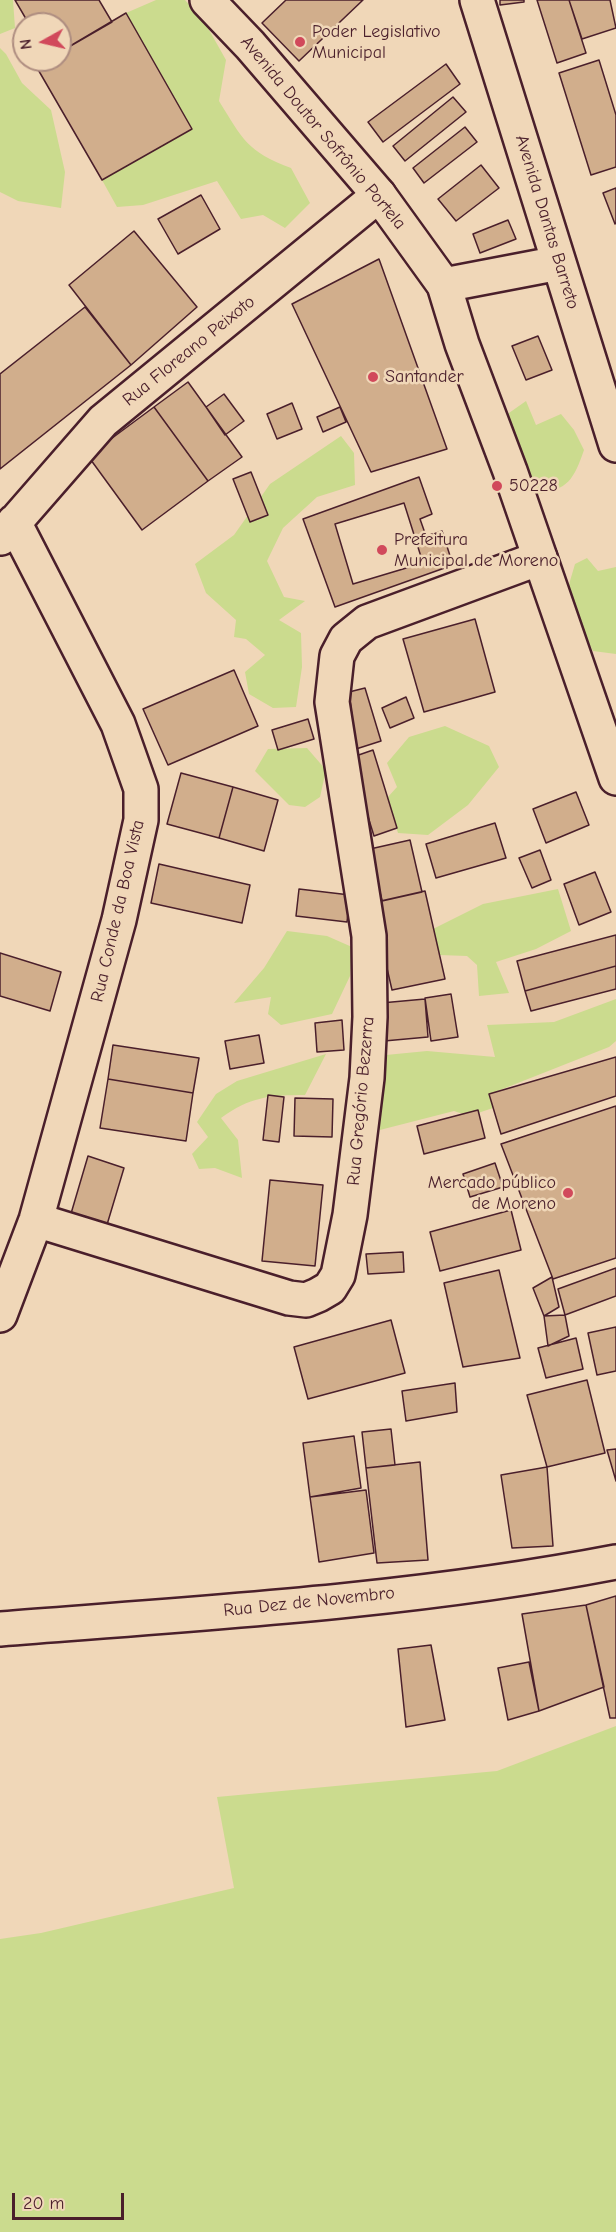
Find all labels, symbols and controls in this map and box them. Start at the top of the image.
north arrow [12,12,72,72]
place label: Poder Legislativo Municipal [312,21,441,63]
street label: Avenida Doutor Sofrônio Portela [236,32,410,234]
marker: Poder Legislativo Municipal [293,35,307,49]
text: N [17,38,36,51]
street label: Avenida Dantas Barreto [510,132,584,312]
street label: Rua Floreano Peixoto [119,291,259,411]
place label: Santander [385,366,464,388]
marker: Santander [366,370,380,384]
place label: 50228 [509,475,558,497]
marker: 50228 [490,479,504,493]
place label: Prefeitura Municipal de Moreno [394,529,558,572]
marker: Prefeitura Municipal de Moreno [375,543,389,557]
street label: Rua Conde da Boa Vista [87,818,149,1004]
street label: Rua Gregório Bezerra [343,1016,379,1186]
place label: Mercado público de Moreno [428,1172,556,1214]
marker: Mercado público de Moreno [561,1186,575,1200]
street label: Rua Dez de Novembro [222,1582,396,1622]
scale bar [15,2181,128,2219]
text: 20 m [23,2193,64,2214]

